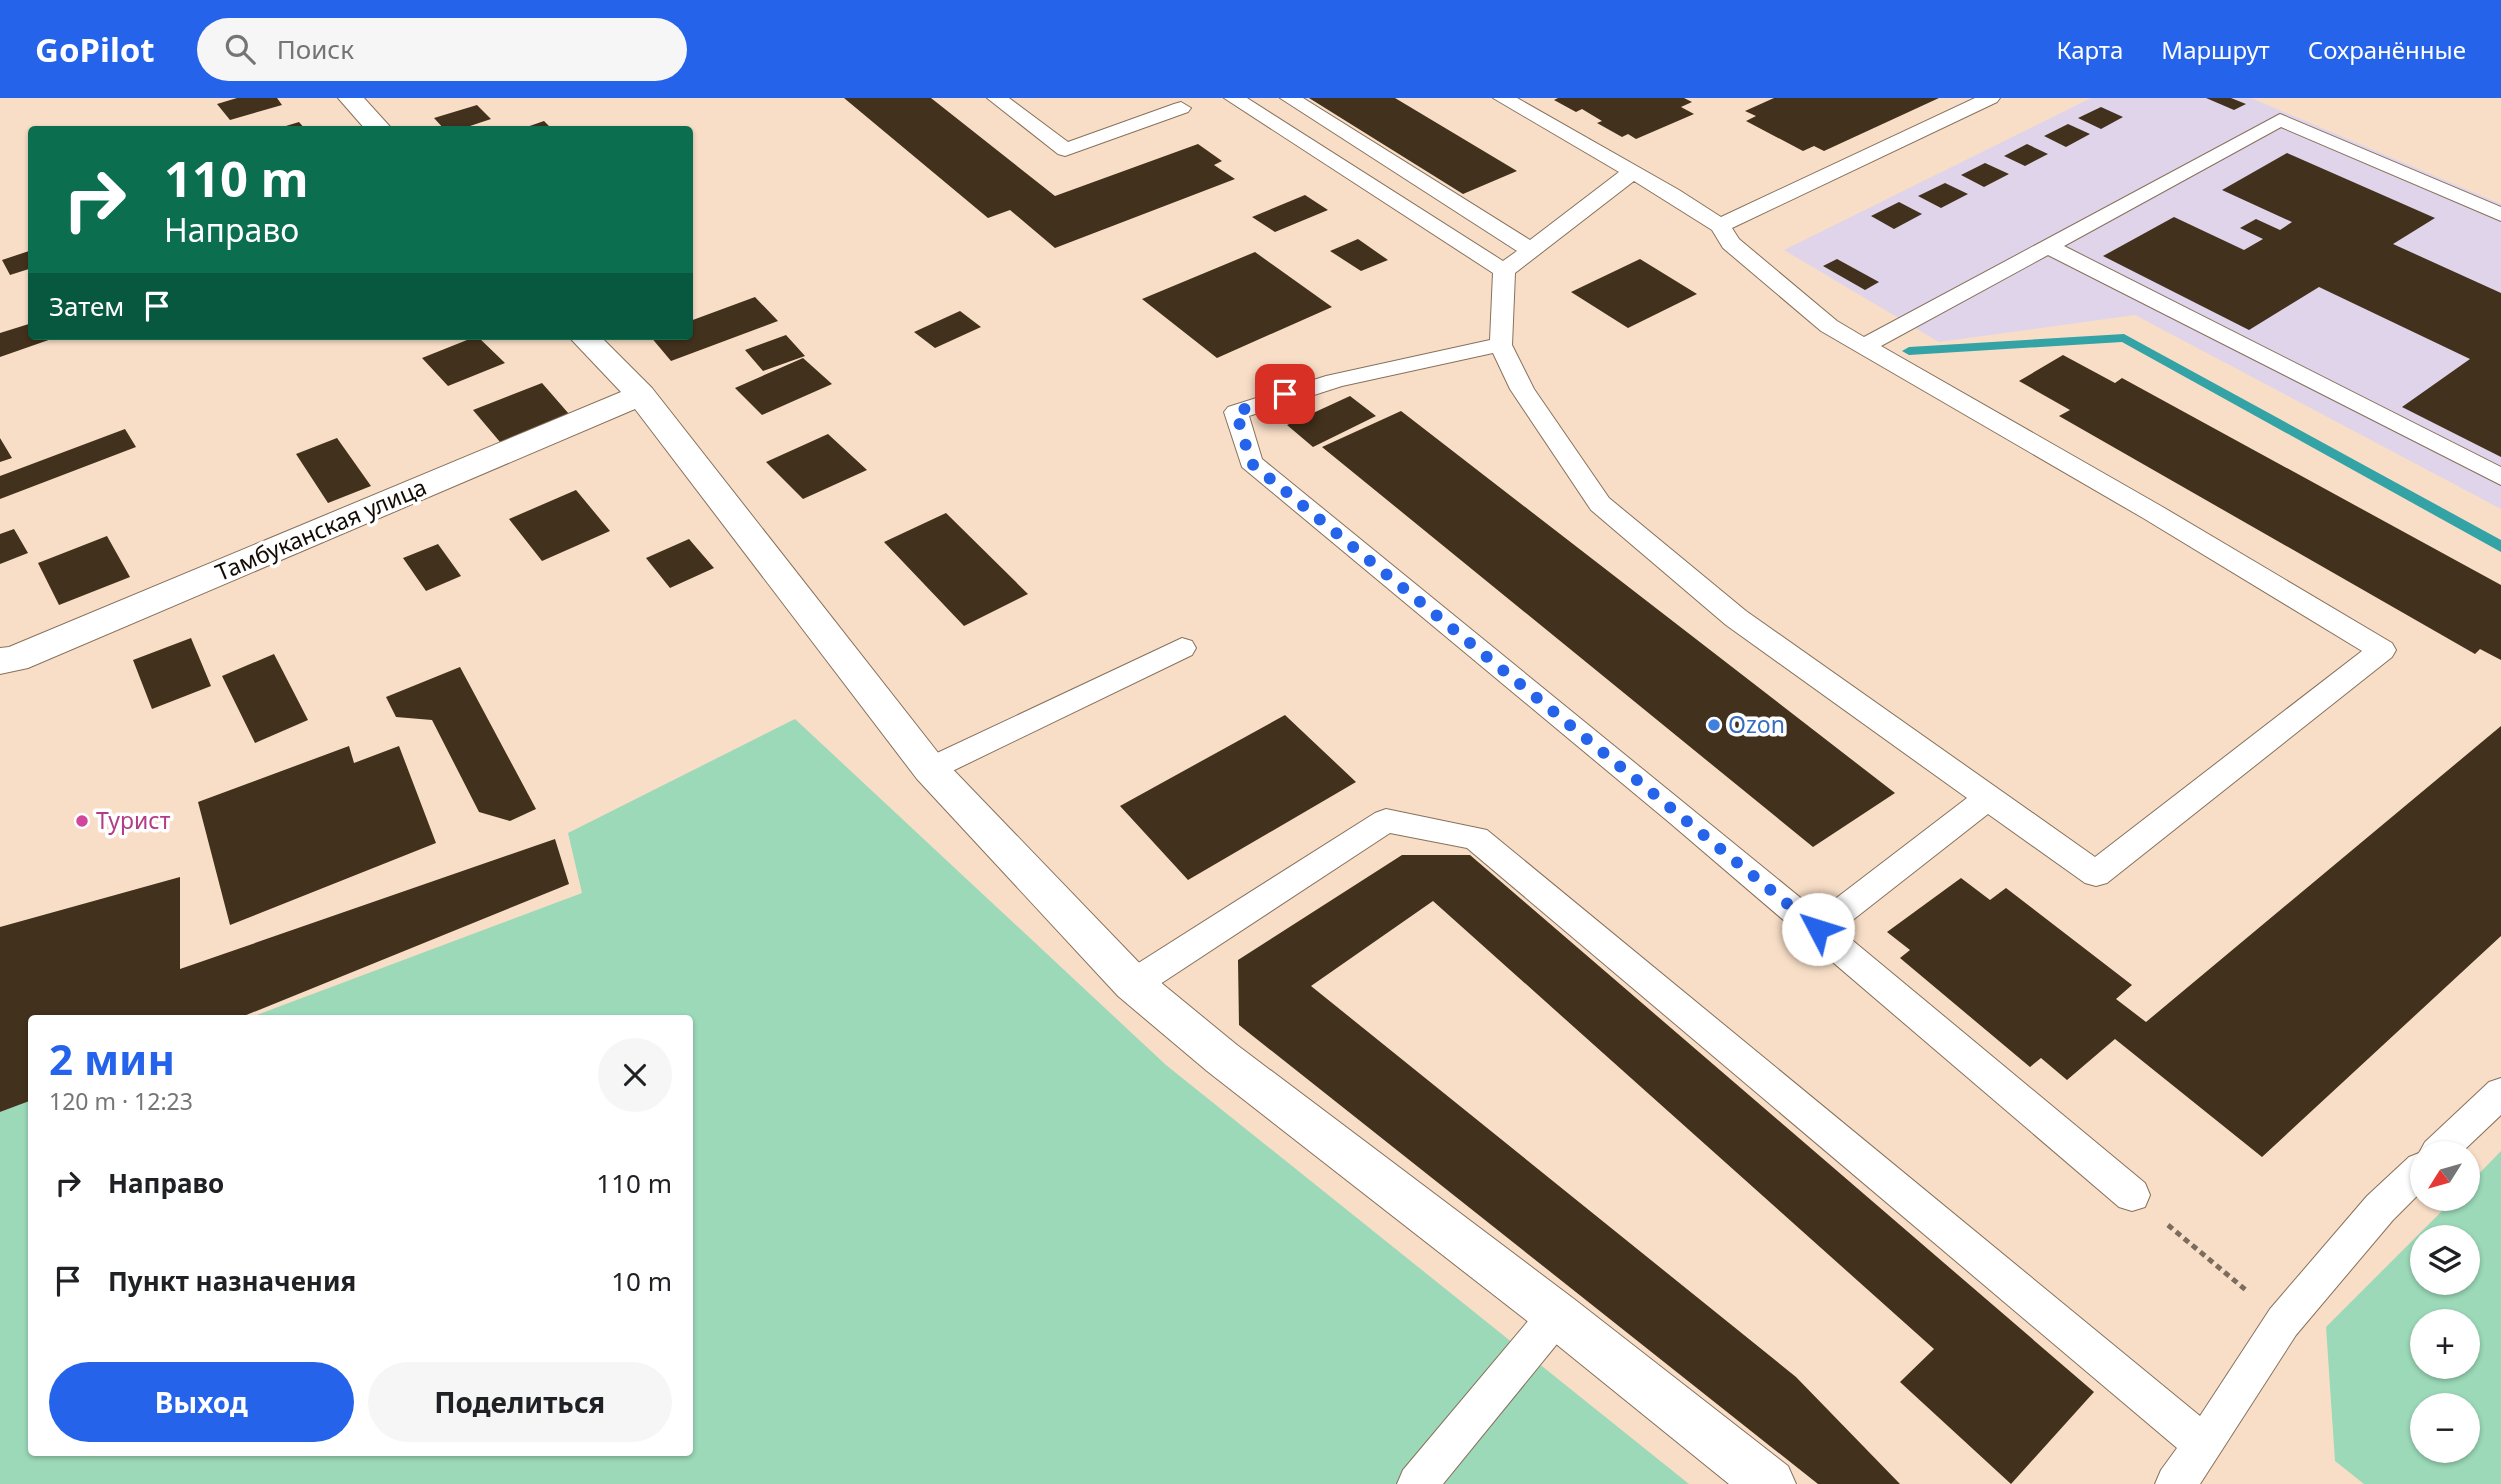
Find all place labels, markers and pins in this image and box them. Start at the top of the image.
pin [1255,364,1315,424]
place label: Ozon [1728,708,1785,740]
marker: Ozon [1706,717,1722,733]
place label: Турист [96,804,171,836]
marker: Турист [74,813,90,829]

